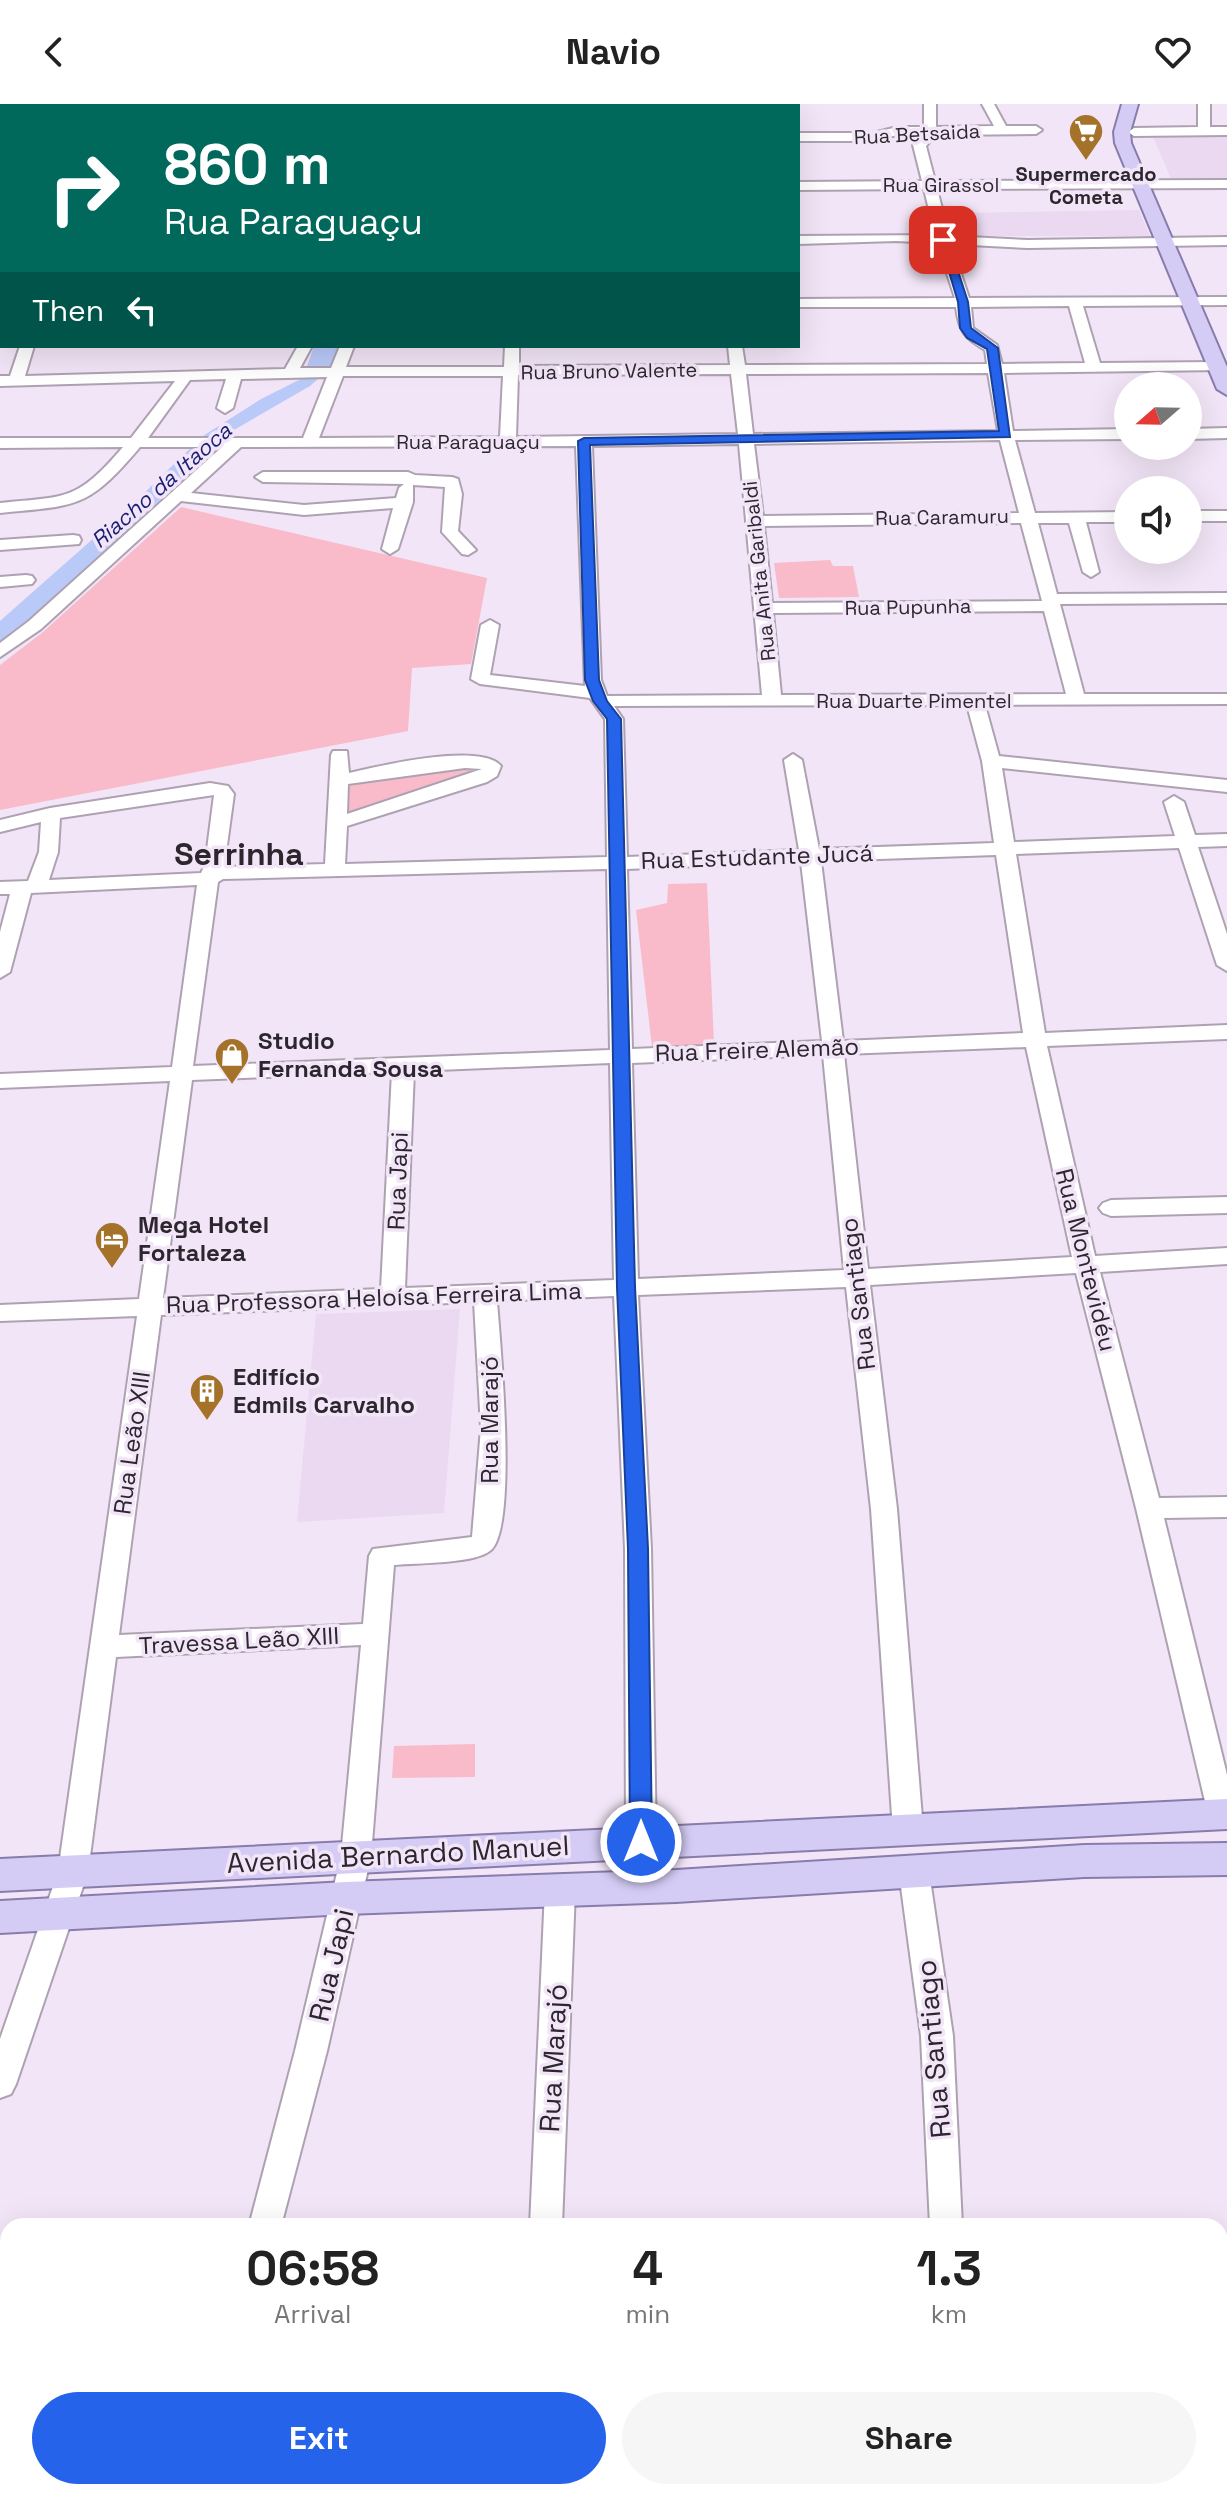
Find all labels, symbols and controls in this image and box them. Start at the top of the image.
text: Navio [566,29,661,75]
icon: back [32,30,76,74]
icon: heart [1151,30,1195,74]
supermarket icon: Supermercado Cometa [1067,112,1105,162]
street label: Rua Betsaida [853,118,981,150]
text: 860 m [164,129,331,200]
icon: right [32,136,136,240]
place label: Supermercado Cometa [1016,161,1156,210]
street label: Rua Girassol [883,172,999,198]
text: Rua Paraguaçu [164,199,423,245]
pin [909,206,977,274]
icon: arrive [921,218,965,262]
icon: left [120,288,164,332]
text: Then [32,291,104,330]
street label: Rua Bruno Valente [521,356,697,386]
north arrow [1114,372,1202,460]
map controls [1114,372,1202,564]
water label: Riacho da Itaoca [85,416,237,554]
street label: Rua Paraguaçu [396,429,540,455]
button: sound [1114,476,1202,564]
street label: Rua Anita Garibaldi [737,480,781,662]
street label: Rua Caramuru [875,503,1009,531]
street label: Rua Pupunha [844,593,972,621]
street label: Rua Duarte Pimentel [816,688,1012,714]
district label: Serrinha [174,834,304,874]
street label: Rua Estudante Jucá [640,837,874,876]
place label: Studio Fernanda Sousa [258,1025,443,1084]
street label: Rua Freire Alemão [654,1030,860,1069]
shop icon: Studio Fernanda Sousa [213,1036,251,1086]
street label: Rua Japi [380,1131,415,1231]
street label: Rua Montevidéu [1049,1165,1124,1354]
place label: Mega Hotel Fortaleza [138,1209,269,1268]
street label: Rua Santiago [833,1216,882,1372]
hotel icon: Mega Hotel Fortaleza [93,1220,131,1270]
street label: Rua Professora Heloísa Ferreira Lima [166,1275,583,1320]
street label: Rua Marajó [474,1356,505,1484]
place label: Edifício Edmils Carvalho [233,1361,415,1420]
street label: Rua Leão XIII [106,1369,157,1517]
building icon: Edifício Edmils Carvalho [188,1372,226,1422]
street label: Travessa Leão XIII [138,1620,340,1661]
position arrow [599,1800,683,1884]
street label: Avenida Bernardo Manuel [226,1827,570,1881]
street label: Rua Japi [301,1905,361,2025]
street label: Rua Santiago [907,1958,959,2140]
street label: Rua Marajó [531,1983,575,2133]
text: 06:58 [246,2238,379,2299]
text: 4 [632,2238,663,2299]
text: 1.3 [916,2238,982,2299]
text: Arrival [274,2297,351,2331]
text: min [625,2297,670,2331]
text: km [931,2297,967,2331]
button: Exit [32,2392,606,2484]
button: Share [622,2392,1196,2484]

